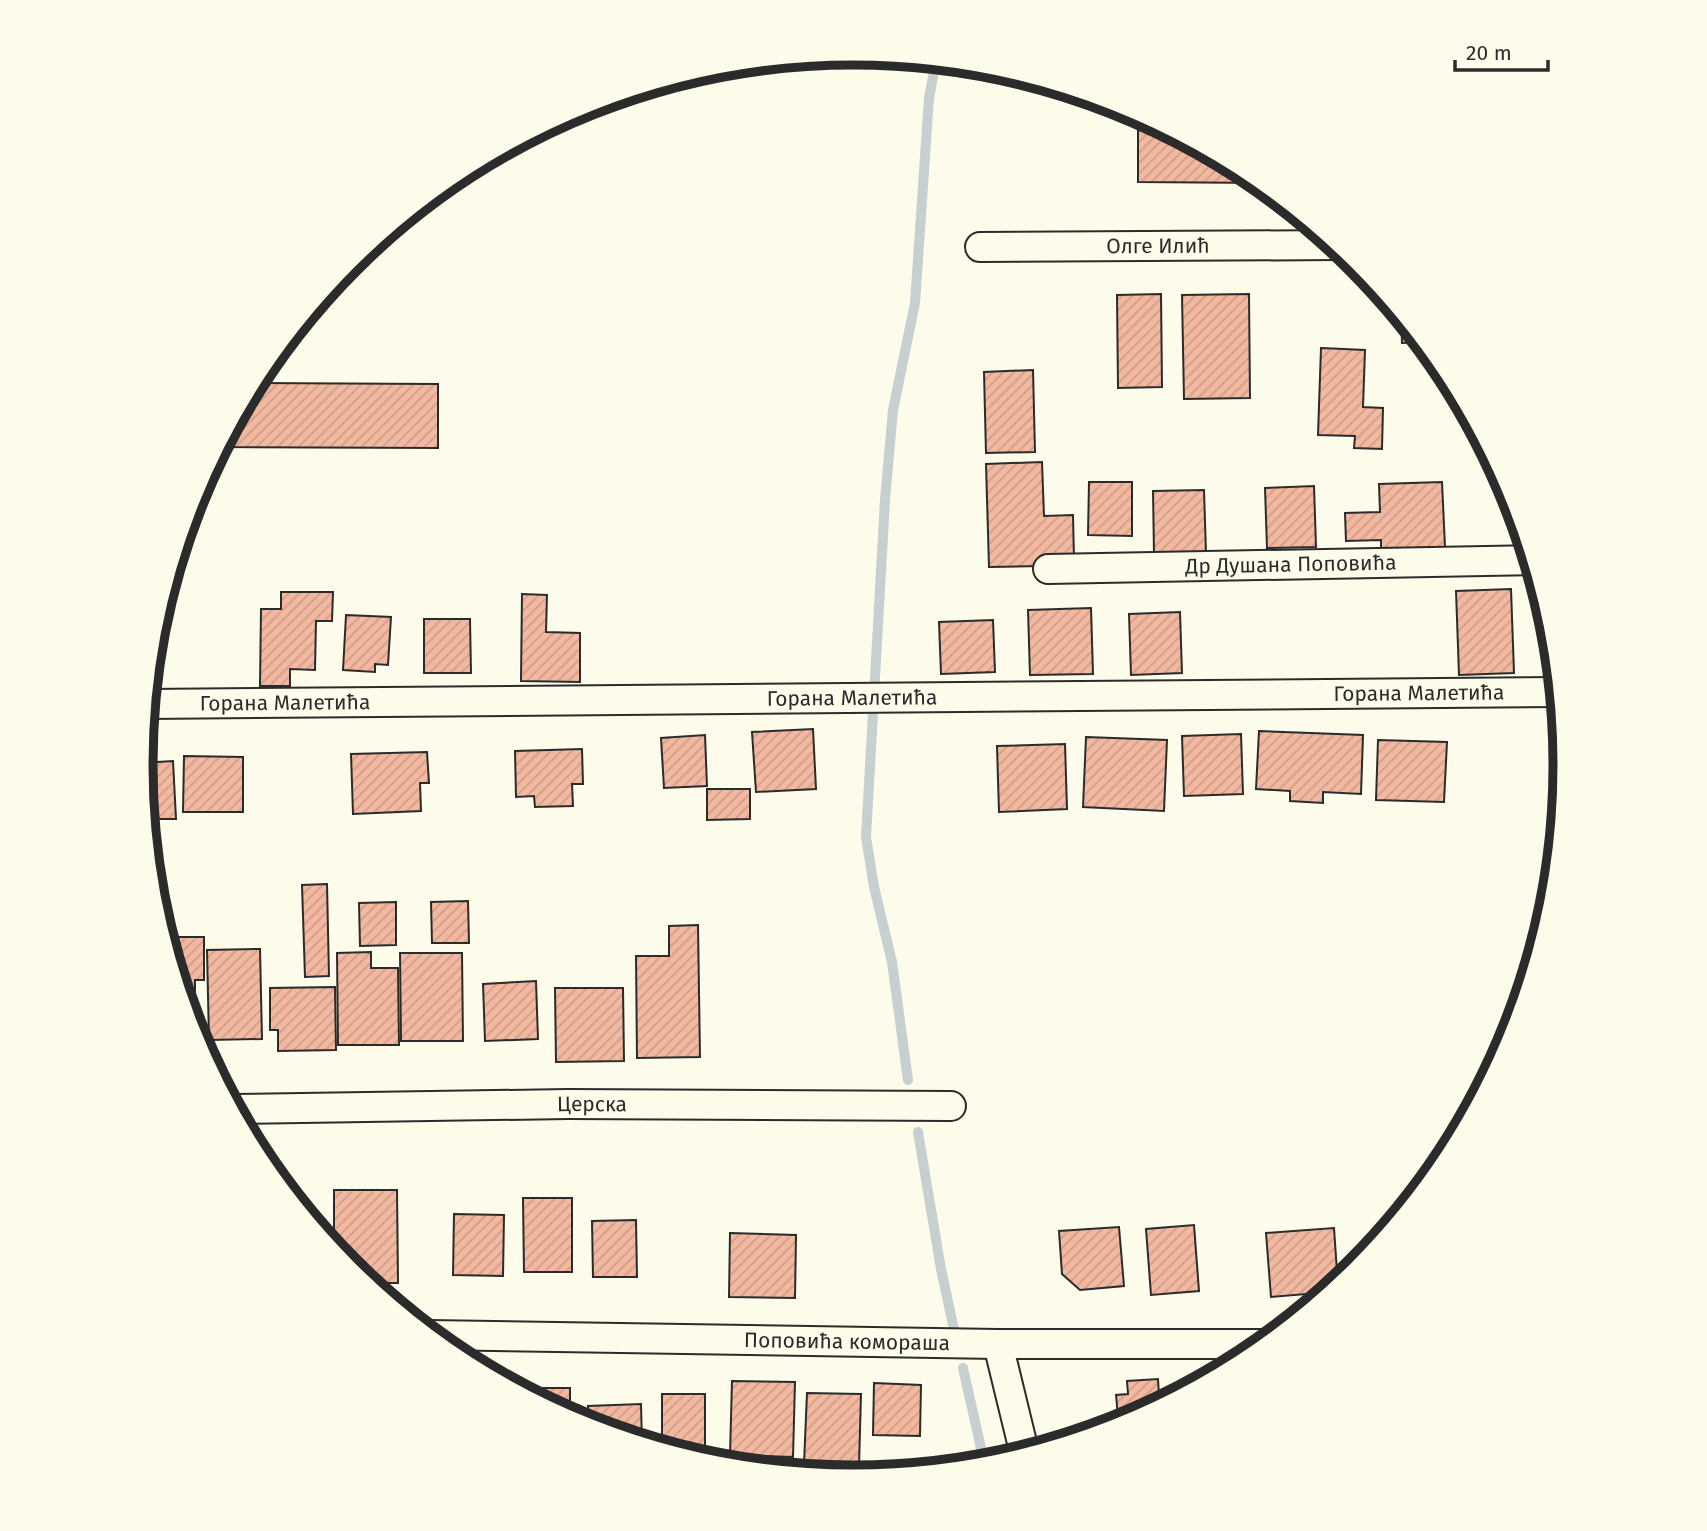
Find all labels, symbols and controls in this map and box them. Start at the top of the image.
scale bar [1455,28,1548,72]
text: 20 m [1466,40,1512,66]
street label: Олге Илић [1106,233,1210,259]
street label: Др Душана Поповића [1184,550,1397,579]
street label: Горана Малетића [1333,679,1504,707]
street label: Горана Малетића [766,684,937,712]
street label: Горана Малетића [199,689,371,717]
street label: Церска [557,1091,627,1117]
street label: Поповића комораша [744,1327,950,1356]

